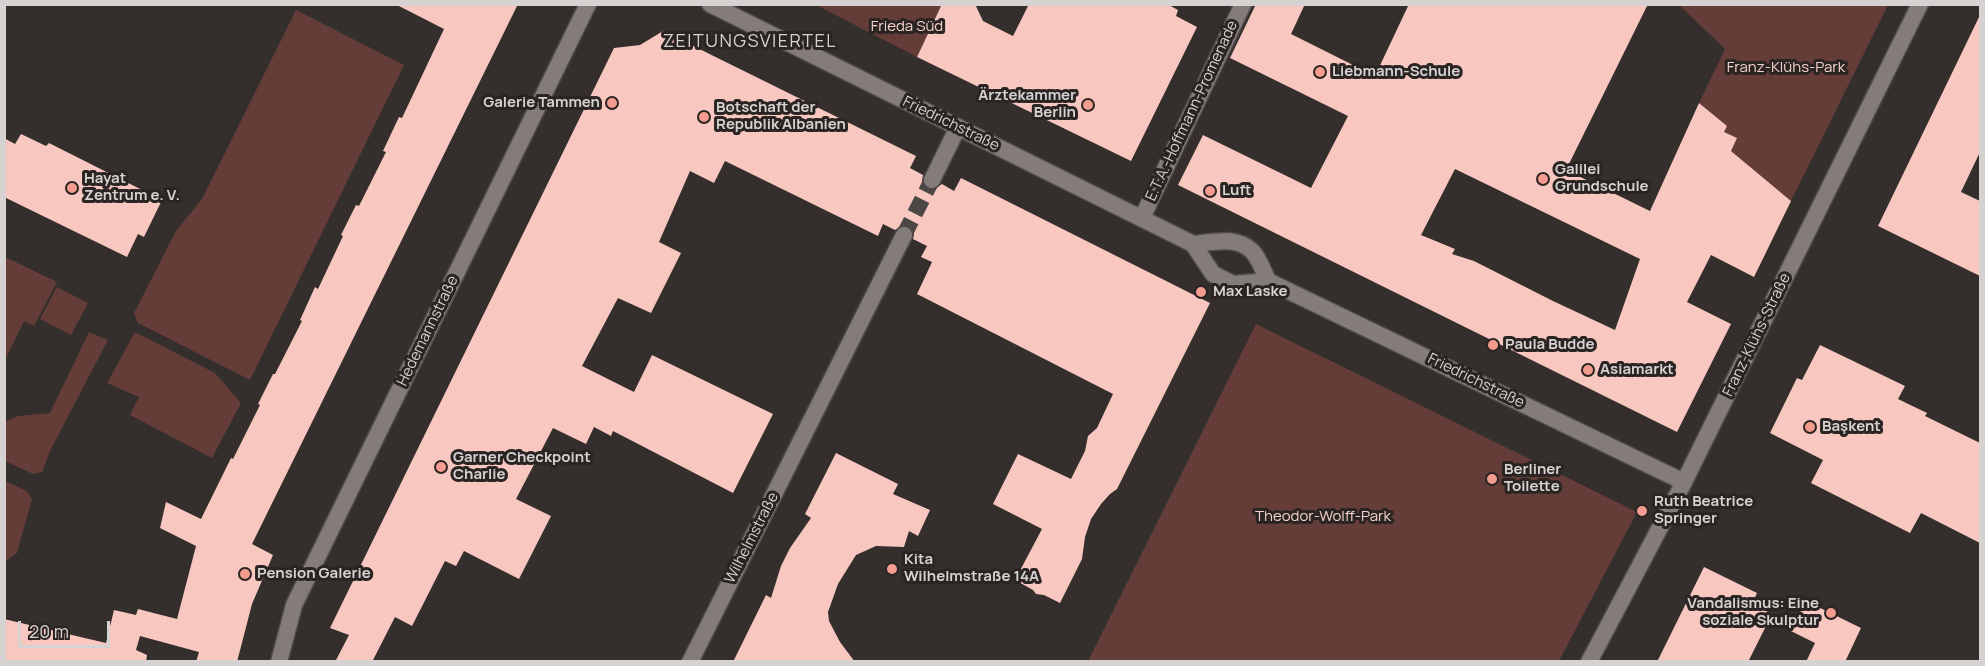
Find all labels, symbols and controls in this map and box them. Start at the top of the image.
park label: Frieda Süd [871,18,943,36]
street label: E.T.A.-Hoffmann-Promenade [1142,18,1242,204]
district label: ZEITUNGSVIERTEL [663,31,837,53]
park label: Franz-Klühs-Park [1727,59,1845,77]
place label: Liebmann-Schule [1332,63,1460,81]
marker: Liebmann-Schule [1313,65,1327,79]
place label: Ärztekammer Berlin [978,87,1076,122]
street label: Friedrichstraße [900,93,1002,155]
place label: Galerie Tammen [483,94,600,112]
marker: Galerie Tammen [605,96,619,110]
marker: Ärztekammer Berlin [1081,98,1095,112]
place label: Botschaft der Republik Albanien [716,99,846,134]
marker: Botschaft der Republik Albanien [697,110,711,124]
place label: Galilei Grundschule [1555,161,1649,196]
place label: Hayat Zentrum e. V. [84,170,180,205]
marker: Galilei Grundschule [1536,172,1550,186]
marker: Hayat Zentrum e. V. [65,181,79,195]
place label: Luft [1222,182,1252,200]
marker: Luft [1203,184,1217,198]
street label: Franz-Klühs-Straße [1719,270,1795,400]
street label: Hedemannstraße [394,273,462,389]
place label: Max Laske [1213,283,1287,301]
marker: Max Laske [1194,285,1208,299]
place label: Paula Budde [1505,336,1595,354]
marker: Paula Budde [1486,338,1500,352]
street label: Friedrichstraße [1425,350,1527,412]
place label: Asiamarkt [1600,361,1674,379]
marker: Asiamarkt [1581,363,1595,377]
place label: Başkent [1822,418,1881,436]
marker: Başkent [1803,420,1817,434]
place label: Garner Checkpoint Charlie [453,449,591,484]
marker: Garner Checkpoint Charlie [434,460,448,474]
place label: Berliner Toilette [1504,461,1561,496]
marker: Berliner Toilette [1485,472,1499,486]
street label: Wilhelmstraße [721,489,783,587]
place label: Ruth Beatrice Springer [1654,493,1753,528]
marker: Ruth Beatrice Springer [1635,504,1649,518]
park label: Theodor-Wolff-Park [1255,508,1391,526]
place label: Kita Wilhelmstraße 14A [904,551,1039,586]
marker: Kita Wilhelmstraße 14A [885,562,899,576]
place label: Pension Galerie [257,565,371,583]
marker: Pension Galerie [238,567,252,581]
place label: Vandalismus: Eine soziale Skulptur [1687,595,1819,630]
marker: Vandalismus: Eine soziale Skulptur [1824,606,1838,620]
scale bar [21,609,112,647]
text: 20 m [29,619,69,643]

